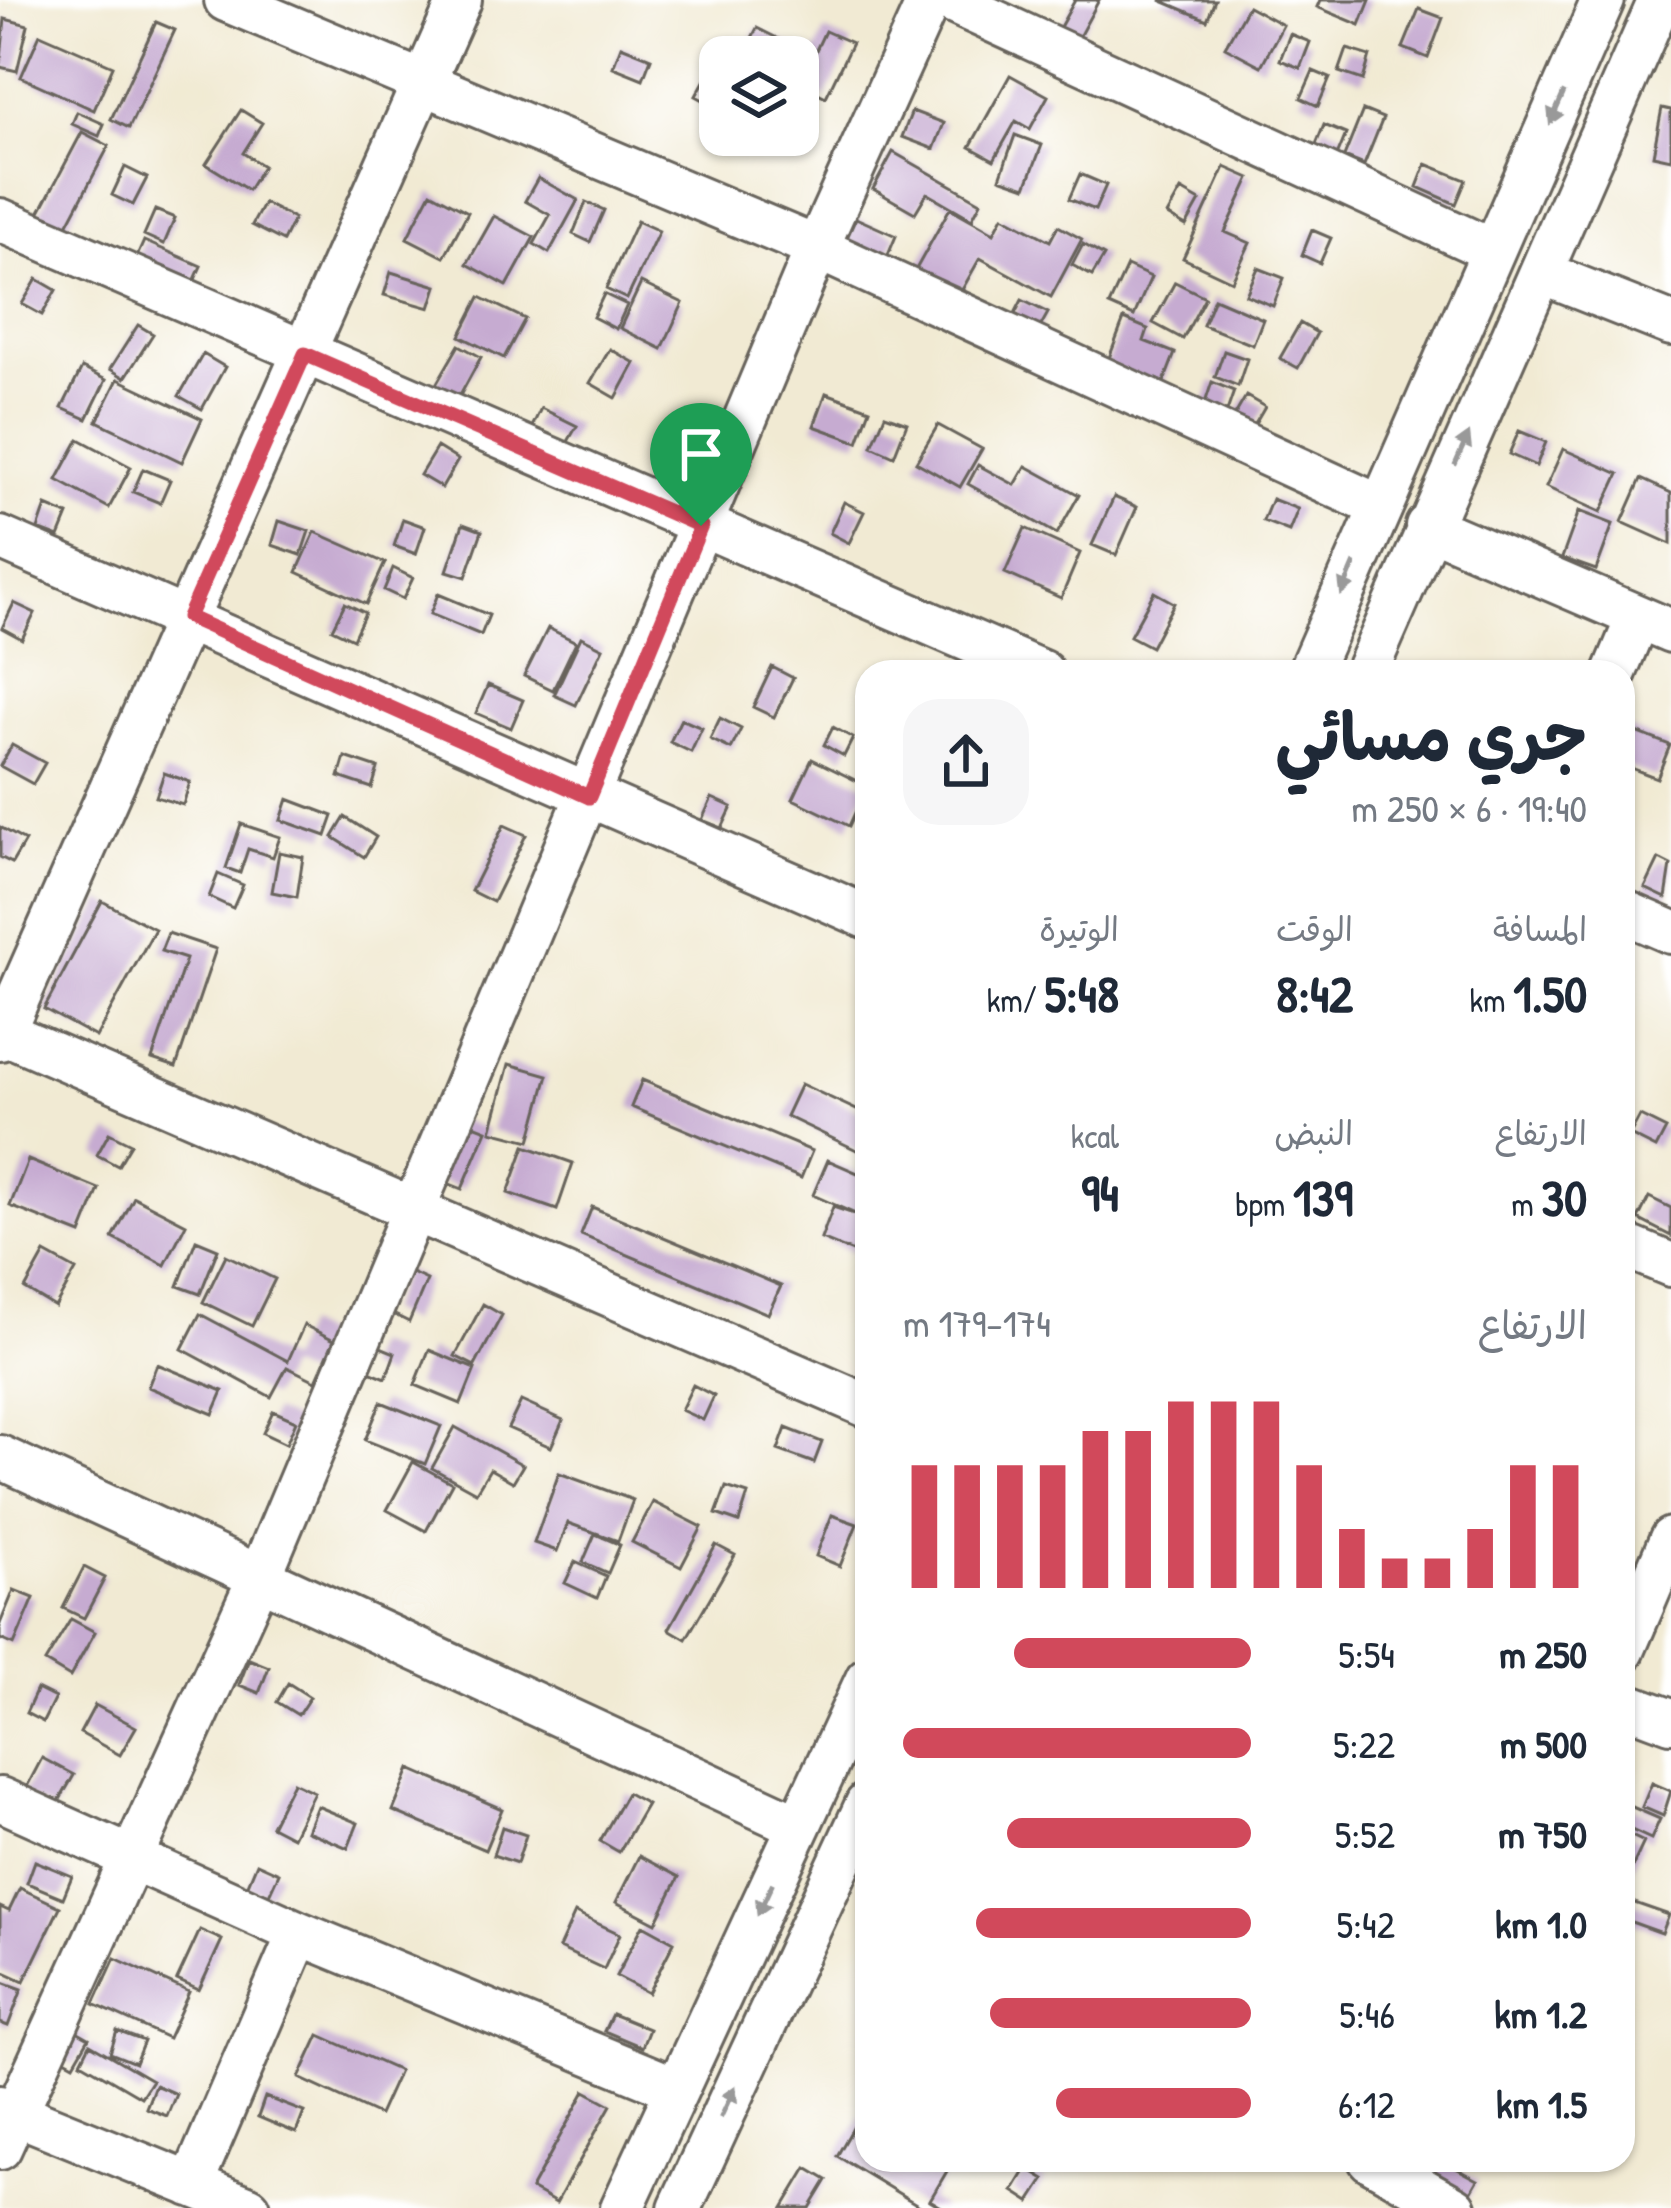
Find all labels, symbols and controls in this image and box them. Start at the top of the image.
map controls [699,36,819,156]
button: layers [699,36,819,156]
one-way arrow [1547,90,1567,125]
pin [650,403,752,526]
icon: arrive [668,421,734,487]
one-way arrow [1452,431,1472,466]
one-way arrow [1338,562,1357,598]
text: جري مسائي [1275,691,1587,781]
button: share [903,699,1029,825]
text: 19:40 · 6 × 250 m [1351,781,1587,834]
text: الوتيرة [1039,907,1119,951]
text: الوقت [1276,907,1353,951]
text: المسافة [1493,907,1587,951]
text: 5:48 [1044,959,1119,1028]
text: 8:42 [1276,959,1353,1028]
text: 1.50 [1513,959,1587,1028]
text: /km [987,978,1044,1022]
text: km [1469,978,1513,1022]
text: النبض [1274,1111,1353,1155]
text: الارتفاع [1494,1111,1587,1155]
text: kcal [1071,1114,1119,1158]
text: 94 [1081,1158,1119,1227]
text: 139 [1293,1163,1353,1232]
text: 30 [1541,1163,1587,1232]
text: bpm [1235,1182,1293,1226]
text: m [1511,1182,1541,1226]
text: 174–179 m [903,1296,1051,1349]
text: الارتفاع [1478,1298,1587,1351]
text: 5:54 [1338,1627,1395,1680]
text: 250 m [1499,1627,1587,1680]
text: 5:22 [1333,1717,1395,1770]
text: 500 m [1500,1717,1587,1770]
text: 5:52 [1335,1807,1395,1860]
text: 750 m [1498,1807,1587,1860]
one-way arrow [755,1882,775,1917]
text: 5:42 [1337,1897,1395,1950]
text: 1.0 km [1495,1897,1587,1950]
text: 5:46 [1339,1987,1395,2040]
text: 1.2 km [1495,1987,1587,2040]
text: 6:12 [1338,2077,1395,2130]
text: 1.5 km [1496,2077,1587,2130]
one-way arrow [718,2084,738,2119]

